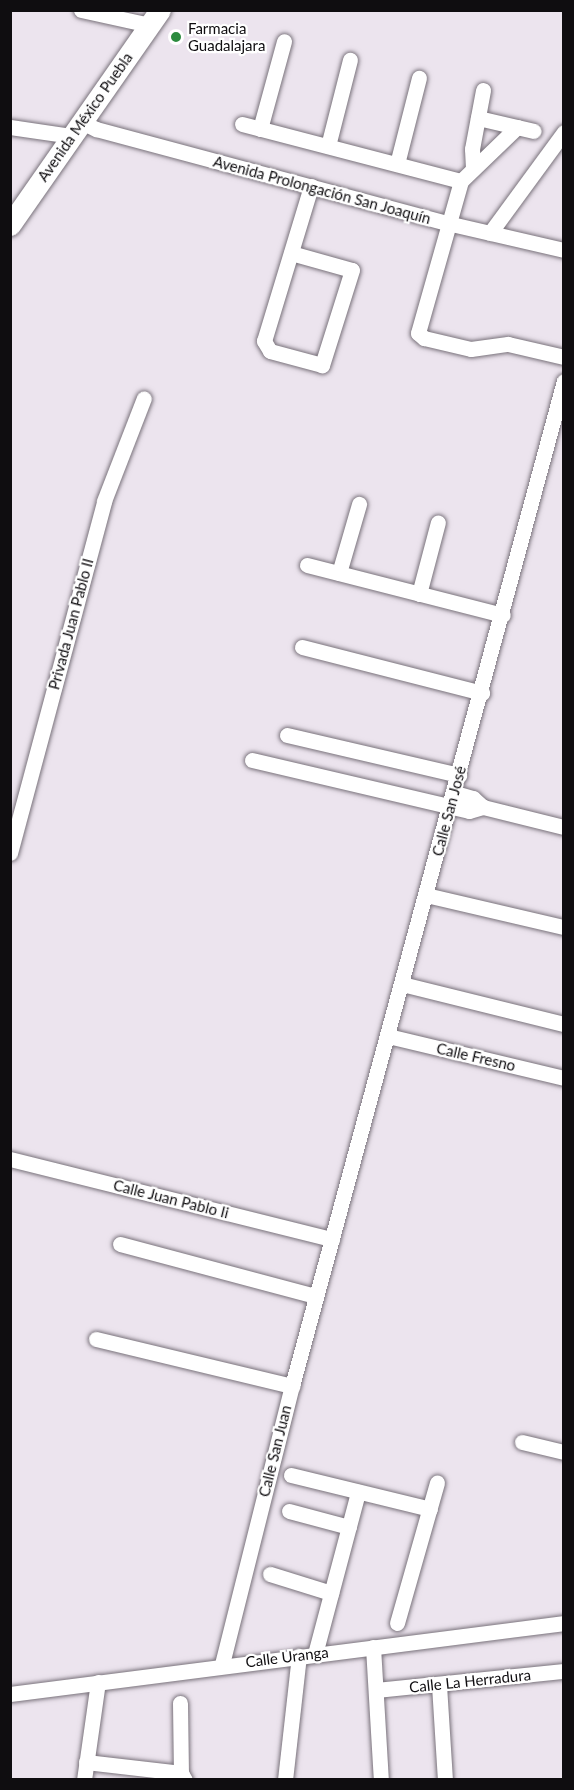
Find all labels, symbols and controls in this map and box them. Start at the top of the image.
place label: Farmacia Guadalajara [188,19,265,54]
marker: Farmacia Guadalajara [169,30,183,44]
street label: Avenida México Puebla [34,49,136,185]
street label: Avenida Prolongación San Joaquín [211,152,433,228]
street label: Privada Juan Pablo II [45,556,97,692]
street label: Calle San José [428,764,470,858]
street label: Calle Fresno [435,1039,517,1075]
street label: Calle Juan Pablo Ii [111,1176,231,1222]
street label: Calle San Juan [255,1403,295,1499]
street label: Calle Uranga [244,1643,330,1671]
street label: Calle La Herradura [408,1666,532,1696]

